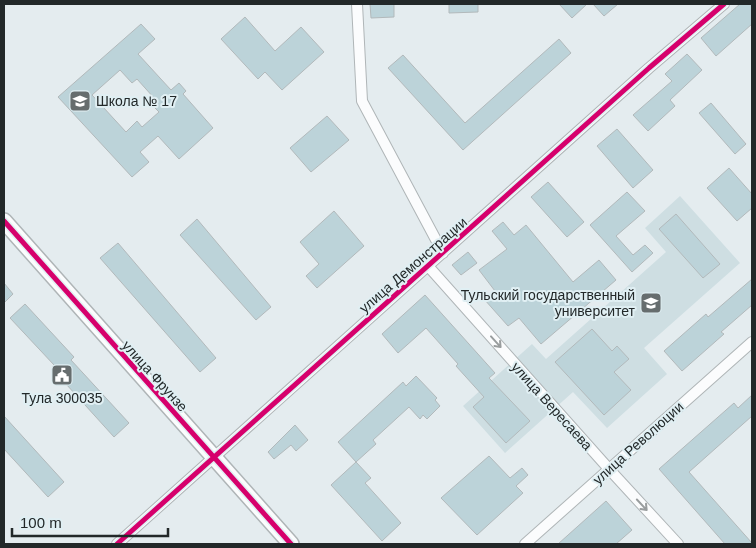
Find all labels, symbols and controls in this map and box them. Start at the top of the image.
school or university icon: Школа № 17 [68,89,92,113]
place label: Школа № 17 [96,93,177,109]
street label: улица Демонстрации [356,214,470,316]
place label: Тульский государственный университет [461,287,636,319]
school or university icon: Тульский государственный университет [639,291,663,315]
one-way arrow [490,335,501,348]
street label: улица Фрунзе [119,337,191,415]
street label: улица Вересаева [508,359,596,453]
public building icon: Тула 300035 [50,363,74,387]
place label: Тула 300035 [21,390,103,406]
street label: улица Революции [590,398,686,488]
one-way arrow [636,499,648,512]
scale bar [12,506,169,538]
text: 100 m [20,514,62,531]

